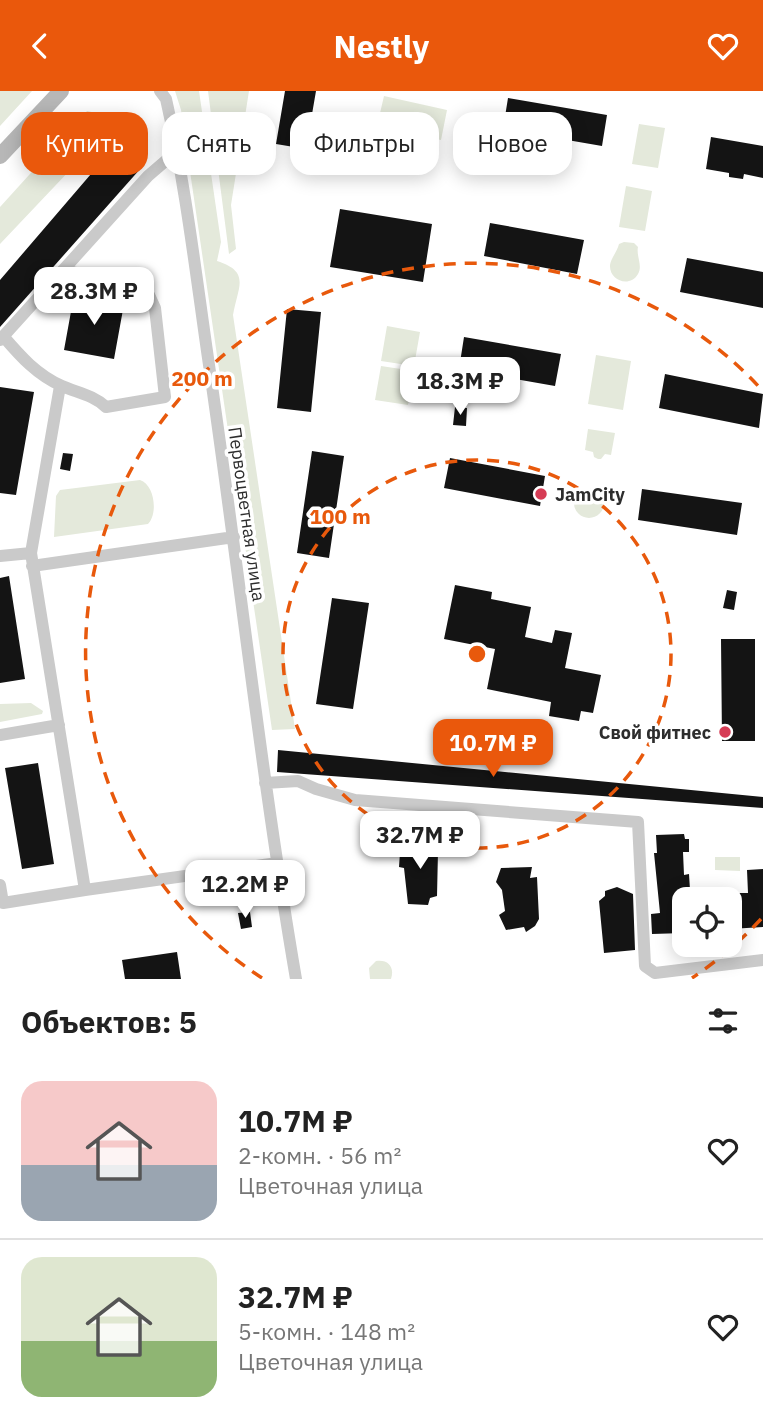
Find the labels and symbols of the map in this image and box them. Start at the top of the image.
pin: 28.3M ₽ [29,267,159,327]
pin: 18.3M ₽ [395,357,525,417]
text: 200 m [171,364,233,392]
street label: Первоцветная улица [223,425,271,603]
place label: JamCity [555,483,625,506]
marker: JamCity [533,486,549,502]
text: 100 m [309,502,371,530]
centre of rings [465,642,489,666]
pin: 10.7M ₽ [428,719,558,779]
place label: Свой фитнес [599,721,711,744]
marker: Свой фитнес [717,724,733,740]
pin: 32.7M ₽ [355,811,485,871]
pin: 12.2M ₽ [180,861,310,920]

